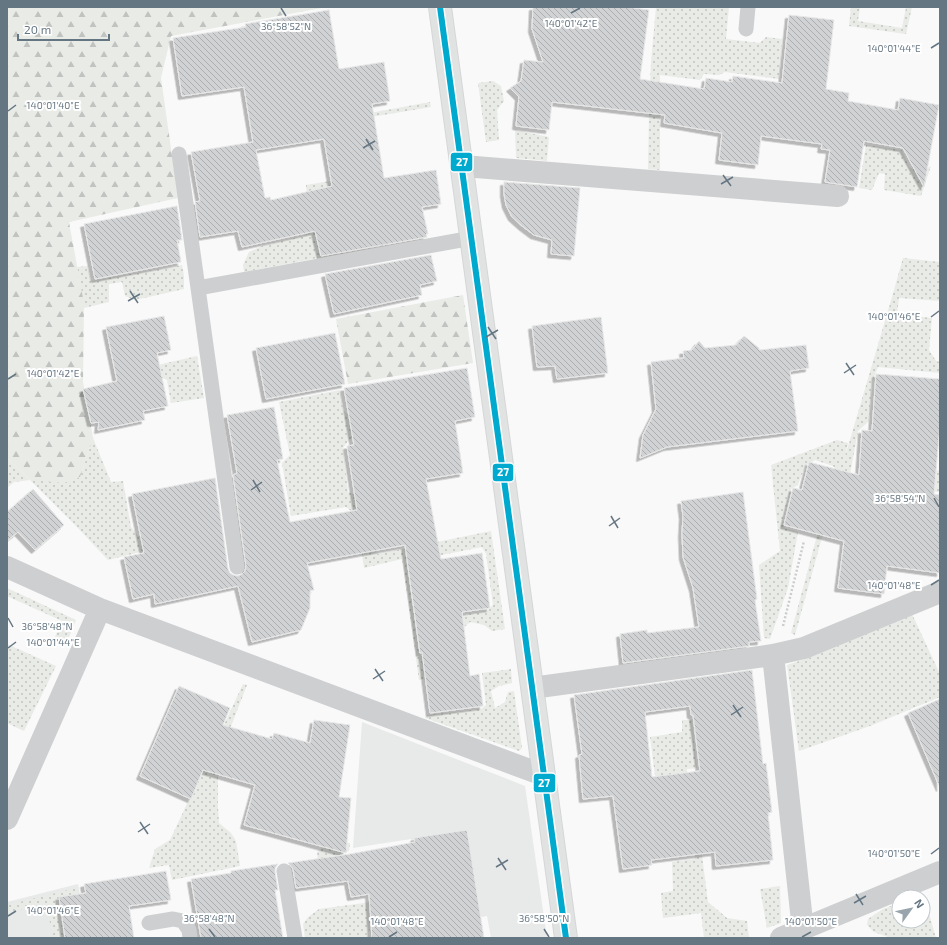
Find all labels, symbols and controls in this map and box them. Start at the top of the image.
scale bar [18,16,109,42]
text: 140°01'42"E [545,17,598,29]
text: 36°58'52"N [261,20,311,32]
text: 20 m [24,22,51,36]
text: 140°01'44"E [867,42,921,54]
text: 140°01'40"E [27,99,80,111]
line badge: 27 [450,152,473,172]
text: 27 [456,155,468,168]
text: 140°01'46"E [868,310,921,322]
text: 140°01'42"E [27,367,80,379]
line badge: 27 [492,463,514,482]
text: 27 [497,465,509,478]
text: 36°58'54"N [875,492,925,504]
text: 140°01'48"E [867,579,921,591]
text: 36°58'48"N [21,620,73,632]
text: 140°01'44"E [26,636,80,648]
line badge: 27 [533,773,556,793]
text: 27 [538,776,550,789]
text: 140°01'50"E [868,847,921,859]
north arrow [891,889,931,929]
text: N [912,896,927,910]
text: 140°01'46"E [27,904,80,916]
text: 36°58'48"N [183,912,235,924]
text: 36°58'50"N [519,912,569,924]
text: 140°01'48"E [370,915,424,927]
text: 140°01'50"E [785,915,838,927]

